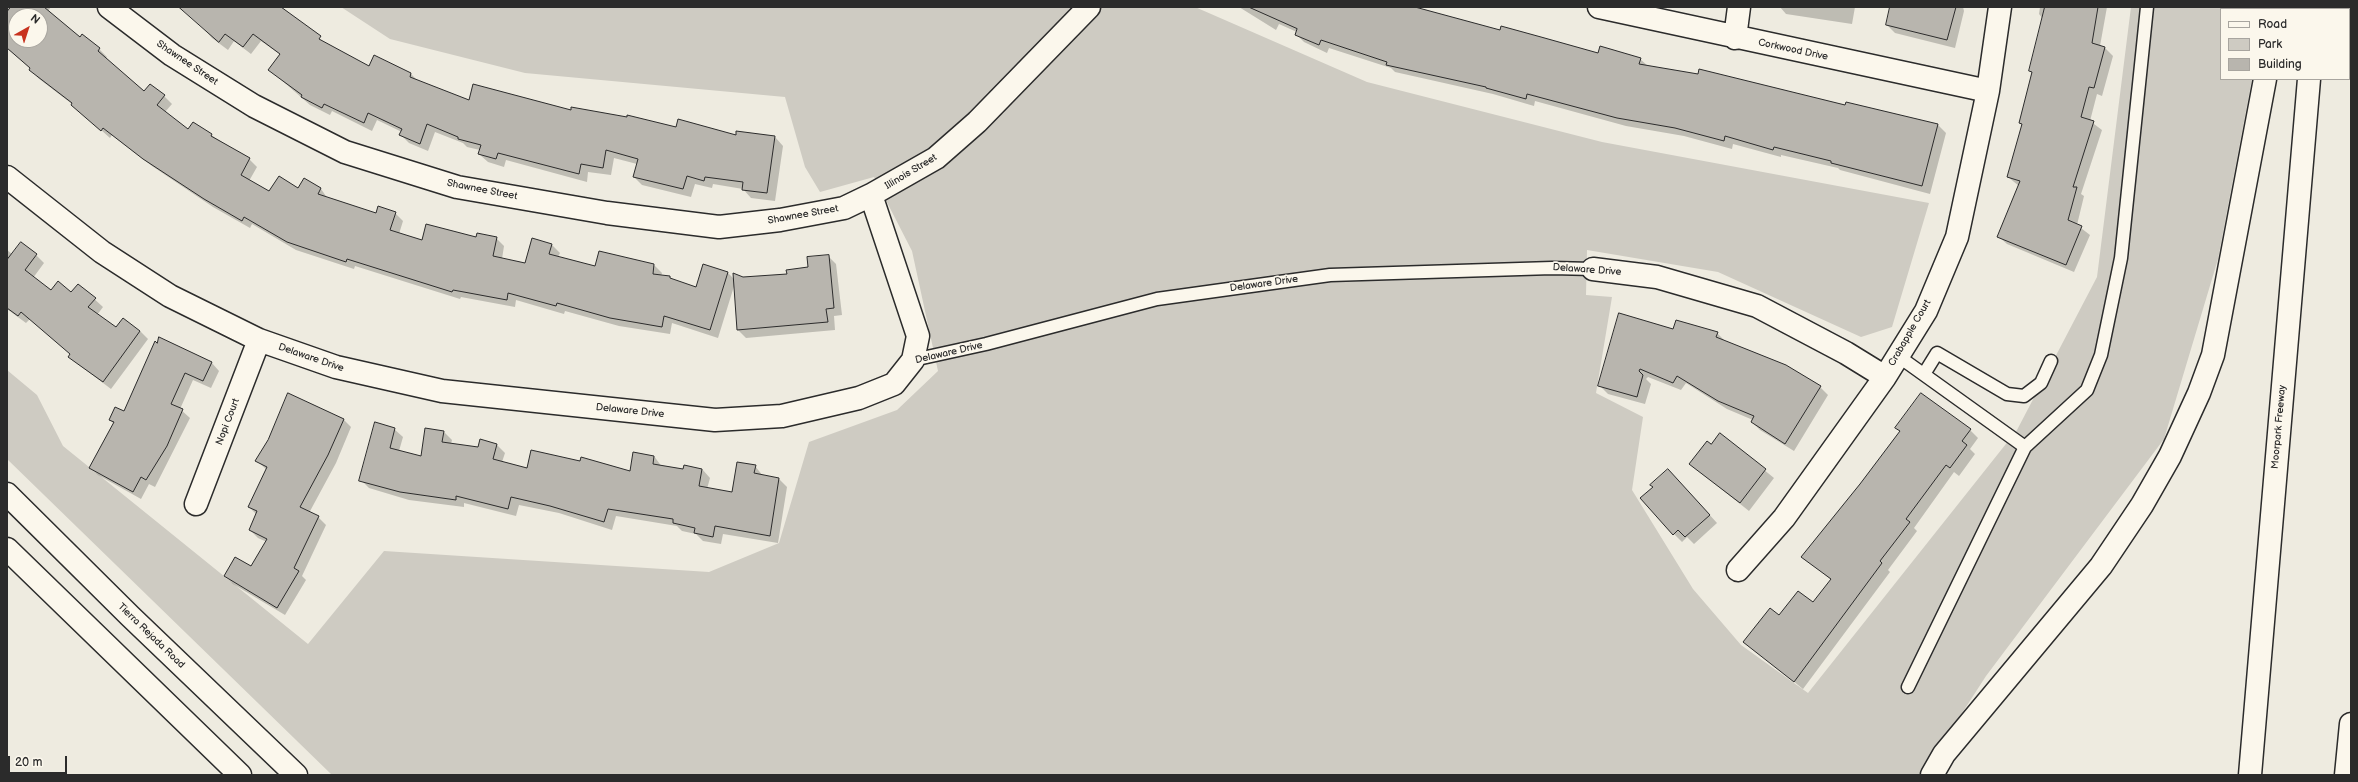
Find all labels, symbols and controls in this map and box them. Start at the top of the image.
north arrow [8,8,48,48]
legend [2220,8,2350,80]
text: N [28,11,43,27]
text: Road [2258,17,2287,32]
street label: Corkwood Drive [1757,37,1829,63]
text: Park [2258,37,2282,52]
street label: Shawnee Street [154,38,220,88]
text: Building [2258,57,2302,72]
street label: Illinois Street [883,152,939,192]
street label: Shawnee Street [446,177,518,203]
street label: Shawnee Street [767,203,839,227]
street label: Delaware Drive [1552,262,1622,278]
street label: Delaware Drive [1229,273,1299,295]
street label: Crabapple Court [1886,298,1934,368]
street label: Delaware Drive [914,339,984,367]
street label: Delaware Drive [277,341,345,375]
street label: Moorpark Freeway [2269,384,2289,470]
street label: Nopi Court [214,397,242,447]
street label: Delaware Drive [595,401,665,421]
street label: Tierra Rejada Road [115,601,187,671]
scale bar [10,748,69,774]
text: 20 m [15,755,42,770]

